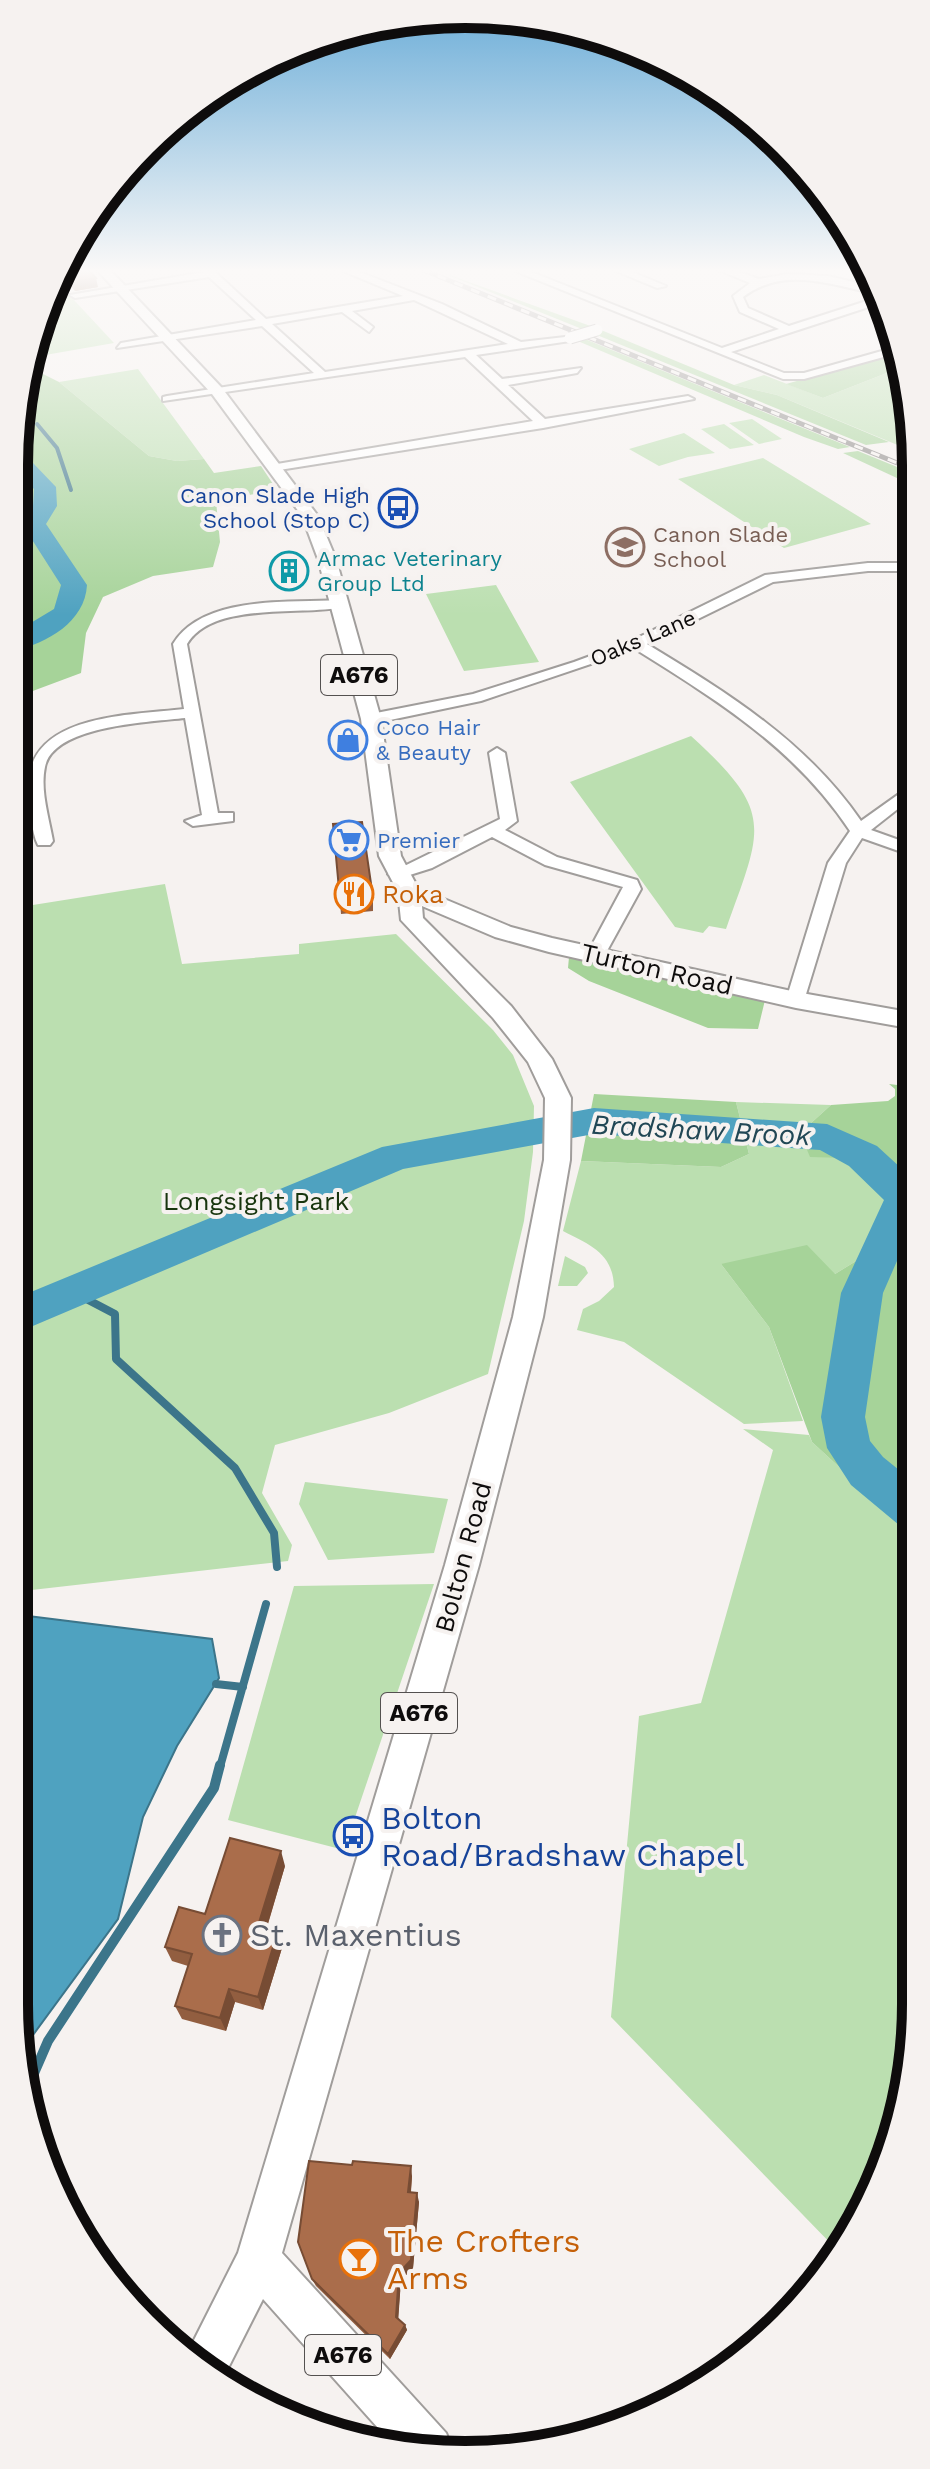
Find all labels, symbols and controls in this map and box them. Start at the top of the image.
place label: Canon Slade High School (Stop C) [180,483,370,533]
bus stop icon: Canon Slade High School (Stop C) [377,487,419,529]
place label: Canon Slade School [653,522,788,572]
school or university icon: Canon Slade School [604,526,646,568]
place label: Armac Veterinary Group Ltd [317,546,502,596]
building icon: Armac Veterinary Group Ltd [268,550,310,592]
street label: Oaks Lane [586,605,700,671]
road number: A676 [321,655,397,695]
place label: Coco Hair & Beauty [376,715,481,765]
shop icon: Coco Hair & Beauty [327,719,369,761]
supermarket icon: Premier [328,819,370,861]
place label: Premier [377,828,460,853]
restaurant icon: Roka [333,873,375,915]
place label: Roka [382,879,444,909]
street label: Turton Road [578,937,736,1001]
water label: Bradshaw Brook [591,1108,812,1152]
park label: Longsight Park [163,1186,350,1216]
street label: Bolton Road [428,1478,498,1636]
road number: A676 [381,1693,457,1733]
place label: Bolton Road/Bradshaw Chapel [381,1799,745,1874]
bus stop icon: Bolton Road/Bradshaw Chapel [332,1815,374,1857]
church icon: St. Maxentius [201,1914,243,1956]
place label: St. Maxentius [250,1916,462,1954]
place label: The Crofters Arms [387,2222,580,2297]
bar icon: The Crofters Arms [338,2238,380,2280]
road number: A676 [305,2335,381,2375]

